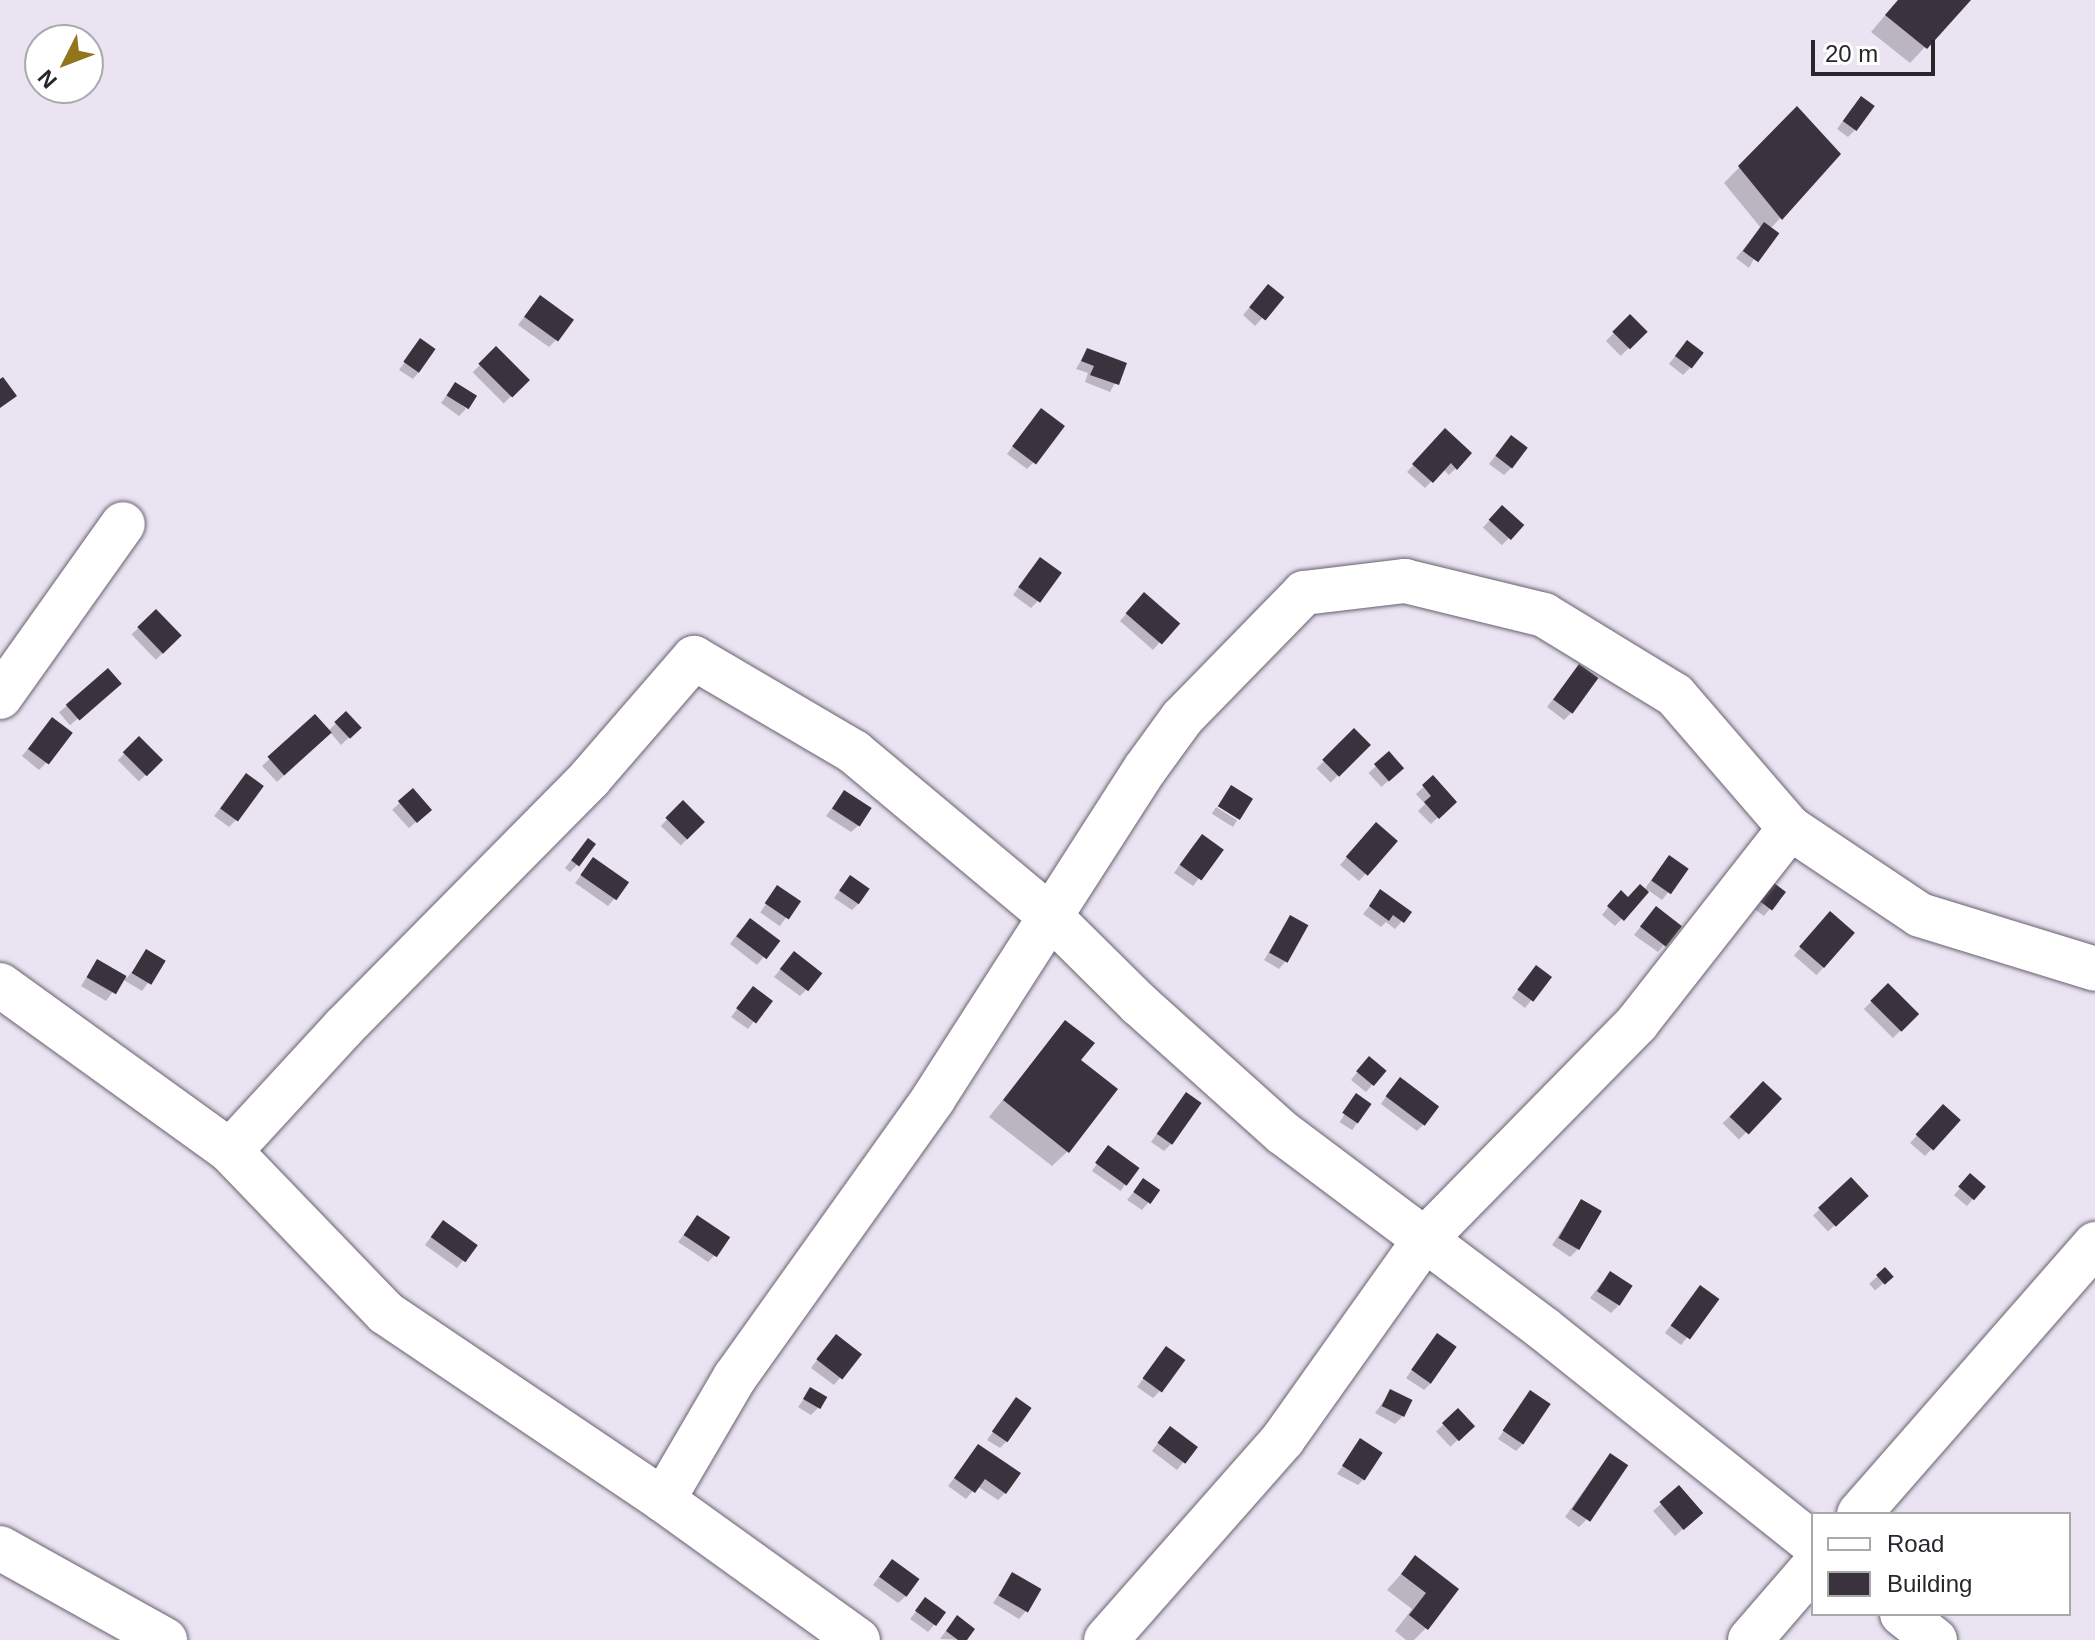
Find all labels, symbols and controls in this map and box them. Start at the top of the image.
north arrow [24,24,104,104]
scale bar [1815,24,1939,74]
text: 20 m [1825,40,1878,67]
text: N [33,65,62,93]
legend [1811,1512,2071,1616]
text: Road [1887,1530,1944,1557]
text: Building [1887,1570,1972,1597]

